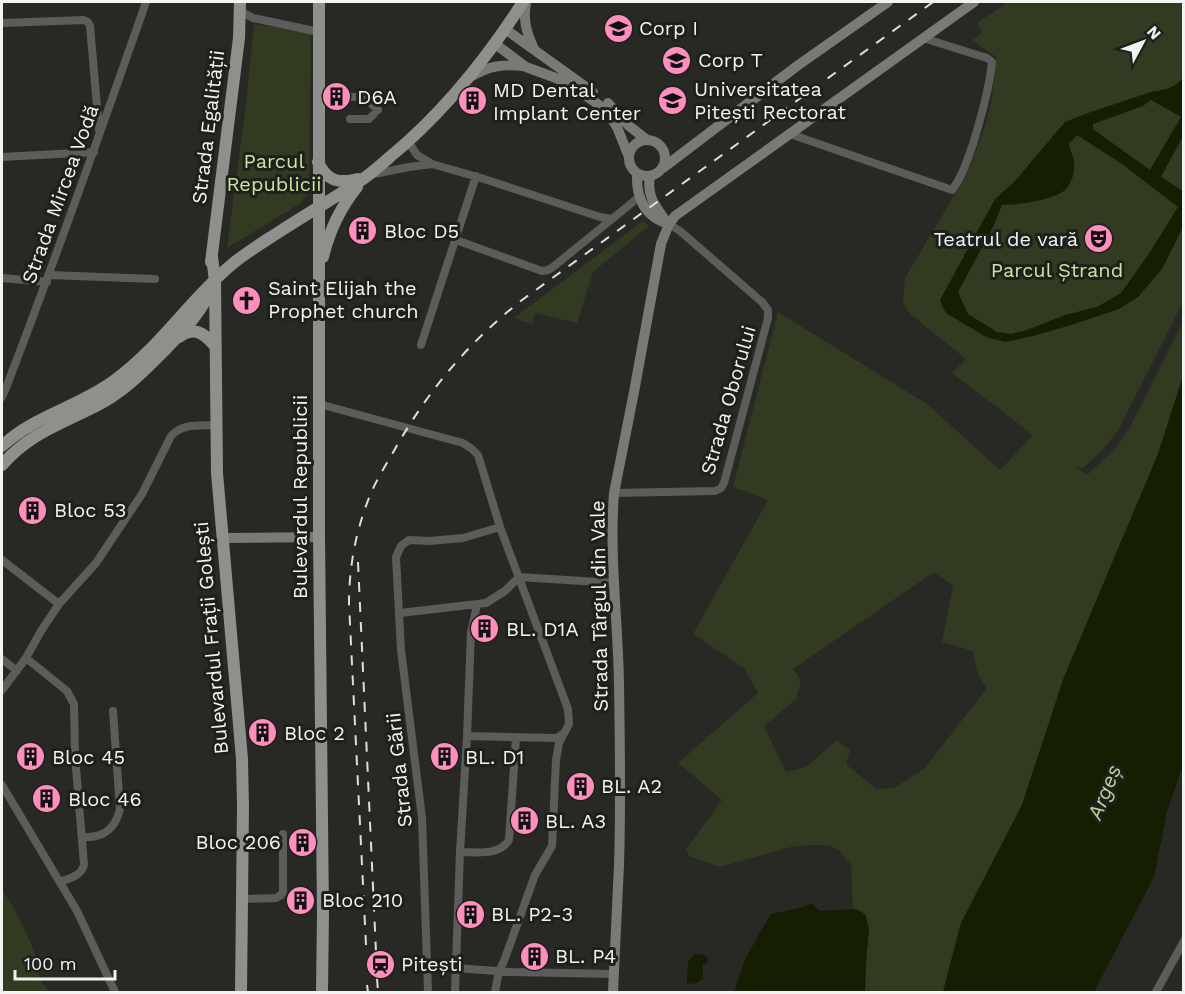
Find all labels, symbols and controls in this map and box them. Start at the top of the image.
school or university icon: Corp I [602,12,634,44]
north arrow [1113,12,1173,72]
place label: Corp I [639,16,698,40]
text: N [1143,22,1165,43]
school or university icon: Corp T [661,44,693,76]
place label: Corp T [698,48,763,72]
street label: Strada Egalității [187,49,229,205]
place label: Universitatea Pitești Rectorat [694,77,846,124]
place label: MD Dental Implant Center [493,78,641,125]
building icon: D6A [320,81,352,113]
school or university icon: Universitatea Pitești Rectorat [657,84,689,116]
place label: D6A [357,85,397,109]
building icon: MD Dental Implant Center [456,85,488,117]
street label: Strada Mircea Vodă [16,101,104,287]
park label: Parcul Republicii [226,149,322,196]
building icon: Bloc D5 [347,215,379,247]
place label: Bloc D5 [384,219,459,243]
theatre icon: Teatrul de vară [1083,223,1115,255]
place label: Teatrul de vară [933,227,1078,251]
park label: Parcul Ștrand [991,258,1123,282]
place label: Saint Elijah the Prophet church [268,276,419,323]
church icon: Saint Elijah the Prophet church [231,284,263,316]
street label: Strada Oborului [695,323,761,477]
street label: Bulevardul Republicii [288,395,312,599]
building icon: Bloc 53 [17,494,49,526]
place label: Bloc 53 [54,498,127,522]
street label: Strada Târgul din Vale [585,500,613,712]
street label: Bulevardul Frații Golești [189,521,233,755]
building icon: BL. D1A [469,613,501,645]
place label: BL. D1A [506,617,579,641]
street label: Strada Gării [381,711,417,829]
building icon: Bloc 2 [247,717,279,749]
place label: Bloc 2 [284,721,345,745]
building icon: Bloc 45 [15,741,47,773]
building icon: BL. D1 [428,741,460,773]
place label: Bloc 45 [52,745,125,769]
place label: BL. D1 [465,745,524,769]
water label: Argeș [1081,761,1126,824]
building icon: BL. A2 [564,770,596,802]
place label: BL. A2 [601,774,662,798]
building icon: Bloc 46 [31,783,63,815]
place label: Bloc 46 [68,787,142,811]
building icon: BL. A3 [508,805,540,837]
place label: BL. A3 [545,809,606,833]
building icon: Bloc 206 [286,826,318,858]
place label: Bloc 206 [196,830,281,854]
building icon: Bloc 210 [285,884,317,916]
place label: Bloc 210 [322,888,403,912]
building icon: BL. P2-3 [454,898,486,930]
place label: BL. P2-3 [491,902,573,926]
building icon: BL. P4 [518,940,550,972]
scale bar [15,943,116,981]
place label: BL. P4 [555,944,616,968]
station icon: Pitești [364,948,396,980]
place label: Pitești [401,952,463,976]
text: 100 m [24,953,77,974]

